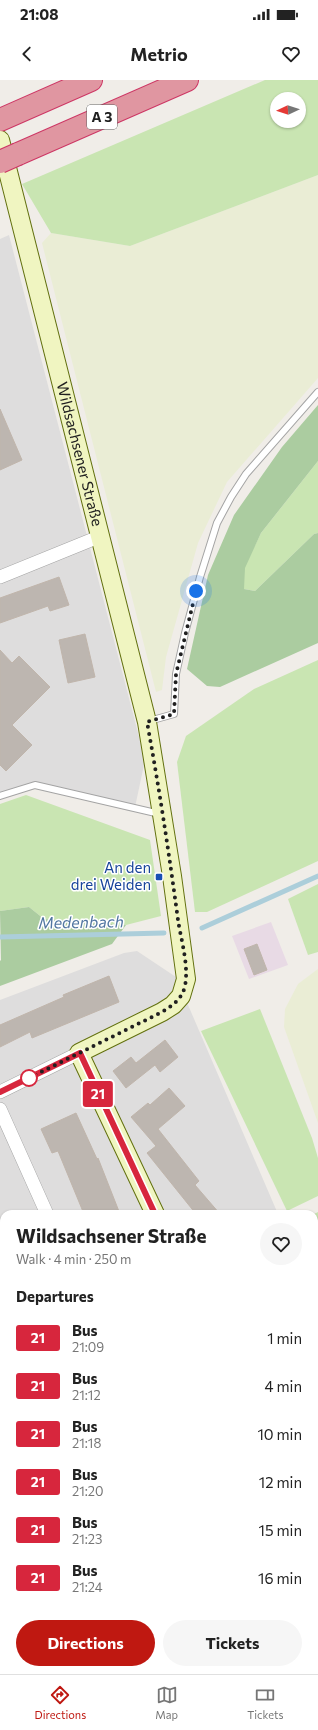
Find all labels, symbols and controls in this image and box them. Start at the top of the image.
text: 21:08 [20,5,59,23]
icon: back [16,43,38,65]
text: Metrio [130,43,188,65]
icon: heart [280,43,302,65]
north arrow [270,92,306,128]
map controls [270,92,306,128]
road number: A 3 [87,105,117,129]
street label: Wildsachsener Straße [53,380,107,528]
your location [186,581,206,601]
place label: An den drei Weiden [71,858,151,893]
marker: An den drei Weiden [154,872,164,882]
water label: Medenbach [38,911,124,932]
unlabelled marker [20,1069,38,1087]
line badge: 21 [80,1081,116,1107]
text: 21 [91,1085,105,1102]
button: heart [260,1223,302,1265]
text: Wildsachsener Straße [16,1224,206,1247]
text: Walk · 4 min · 250 m [16,1251,131,1267]
text: Departures [16,1287,94,1305]
text: Bus [72,1321,97,1339]
text: 21 [31,1329,45,1346]
text: 1 min [267,1329,302,1347]
text: 21:09 [72,1339,104,1355]
text: Bus [72,1369,97,1387]
text: 21 [31,1377,45,1394]
text: 4 min [265,1377,302,1395]
text: 21:12 [72,1387,101,1403]
text: Bus [72,1417,97,1435]
text: 21 [31,1425,45,1442]
text: 10 min [257,1425,302,1443]
text: 21:18 [72,1435,101,1451]
text: Bus [72,1465,97,1483]
text: 21 [31,1473,45,1490]
text: 12 min [259,1473,302,1491]
text: 21:20 [72,1483,104,1499]
text: Bus [72,1513,97,1531]
text: 21 [31,1521,45,1538]
text: 15 min [259,1521,302,1539]
text: 21:23 [72,1531,102,1547]
text: Bus [72,1561,97,1579]
text: 21 [31,1569,45,1586]
text: 16 min [258,1569,302,1587]
text: 21:24 [72,1579,103,1595]
button: Directions [16,1620,155,1666]
button: Tickets [163,1620,302,1666]
tab: Directions [35,1684,86,1721]
tab: Map [155,1684,178,1721]
tab: Tickets [247,1684,283,1721]

